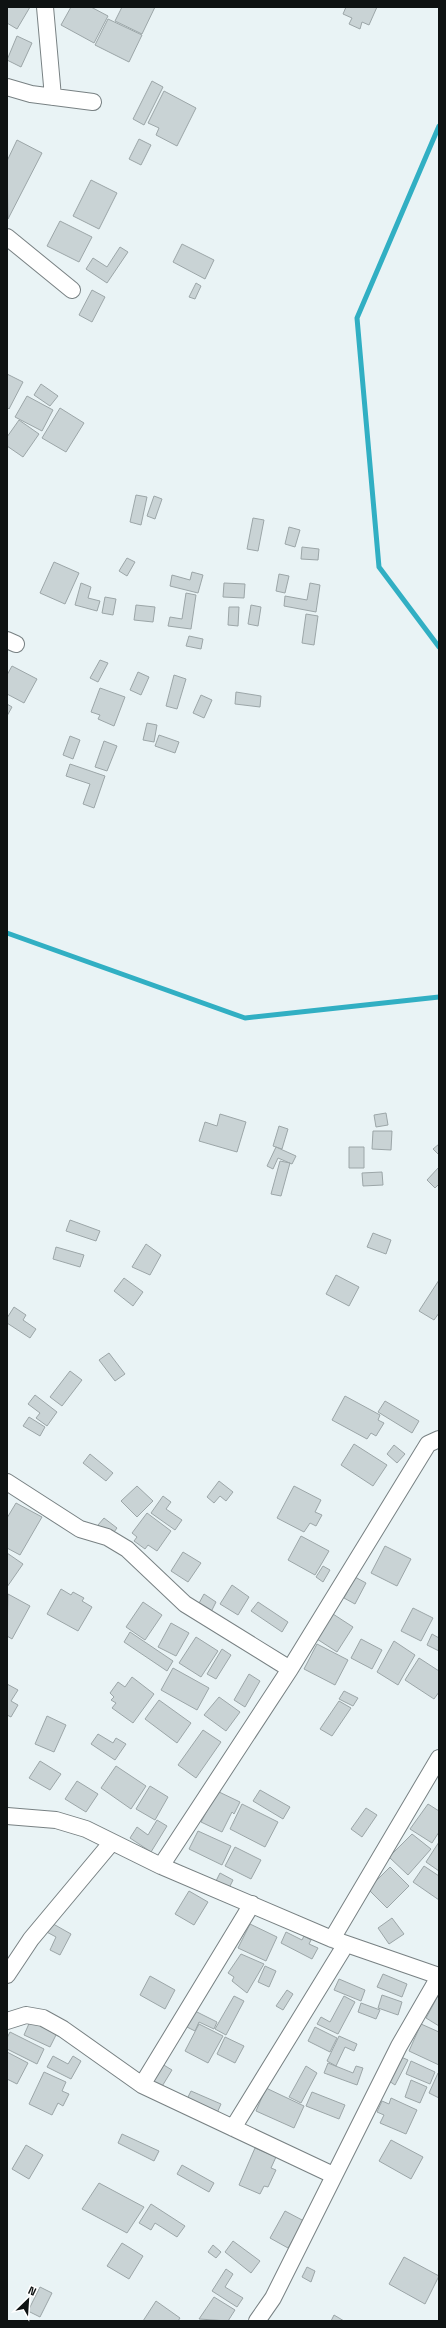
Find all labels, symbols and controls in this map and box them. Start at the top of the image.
north arrow [8,2280,48,2320]
text: N [26,2283,39,2299]

